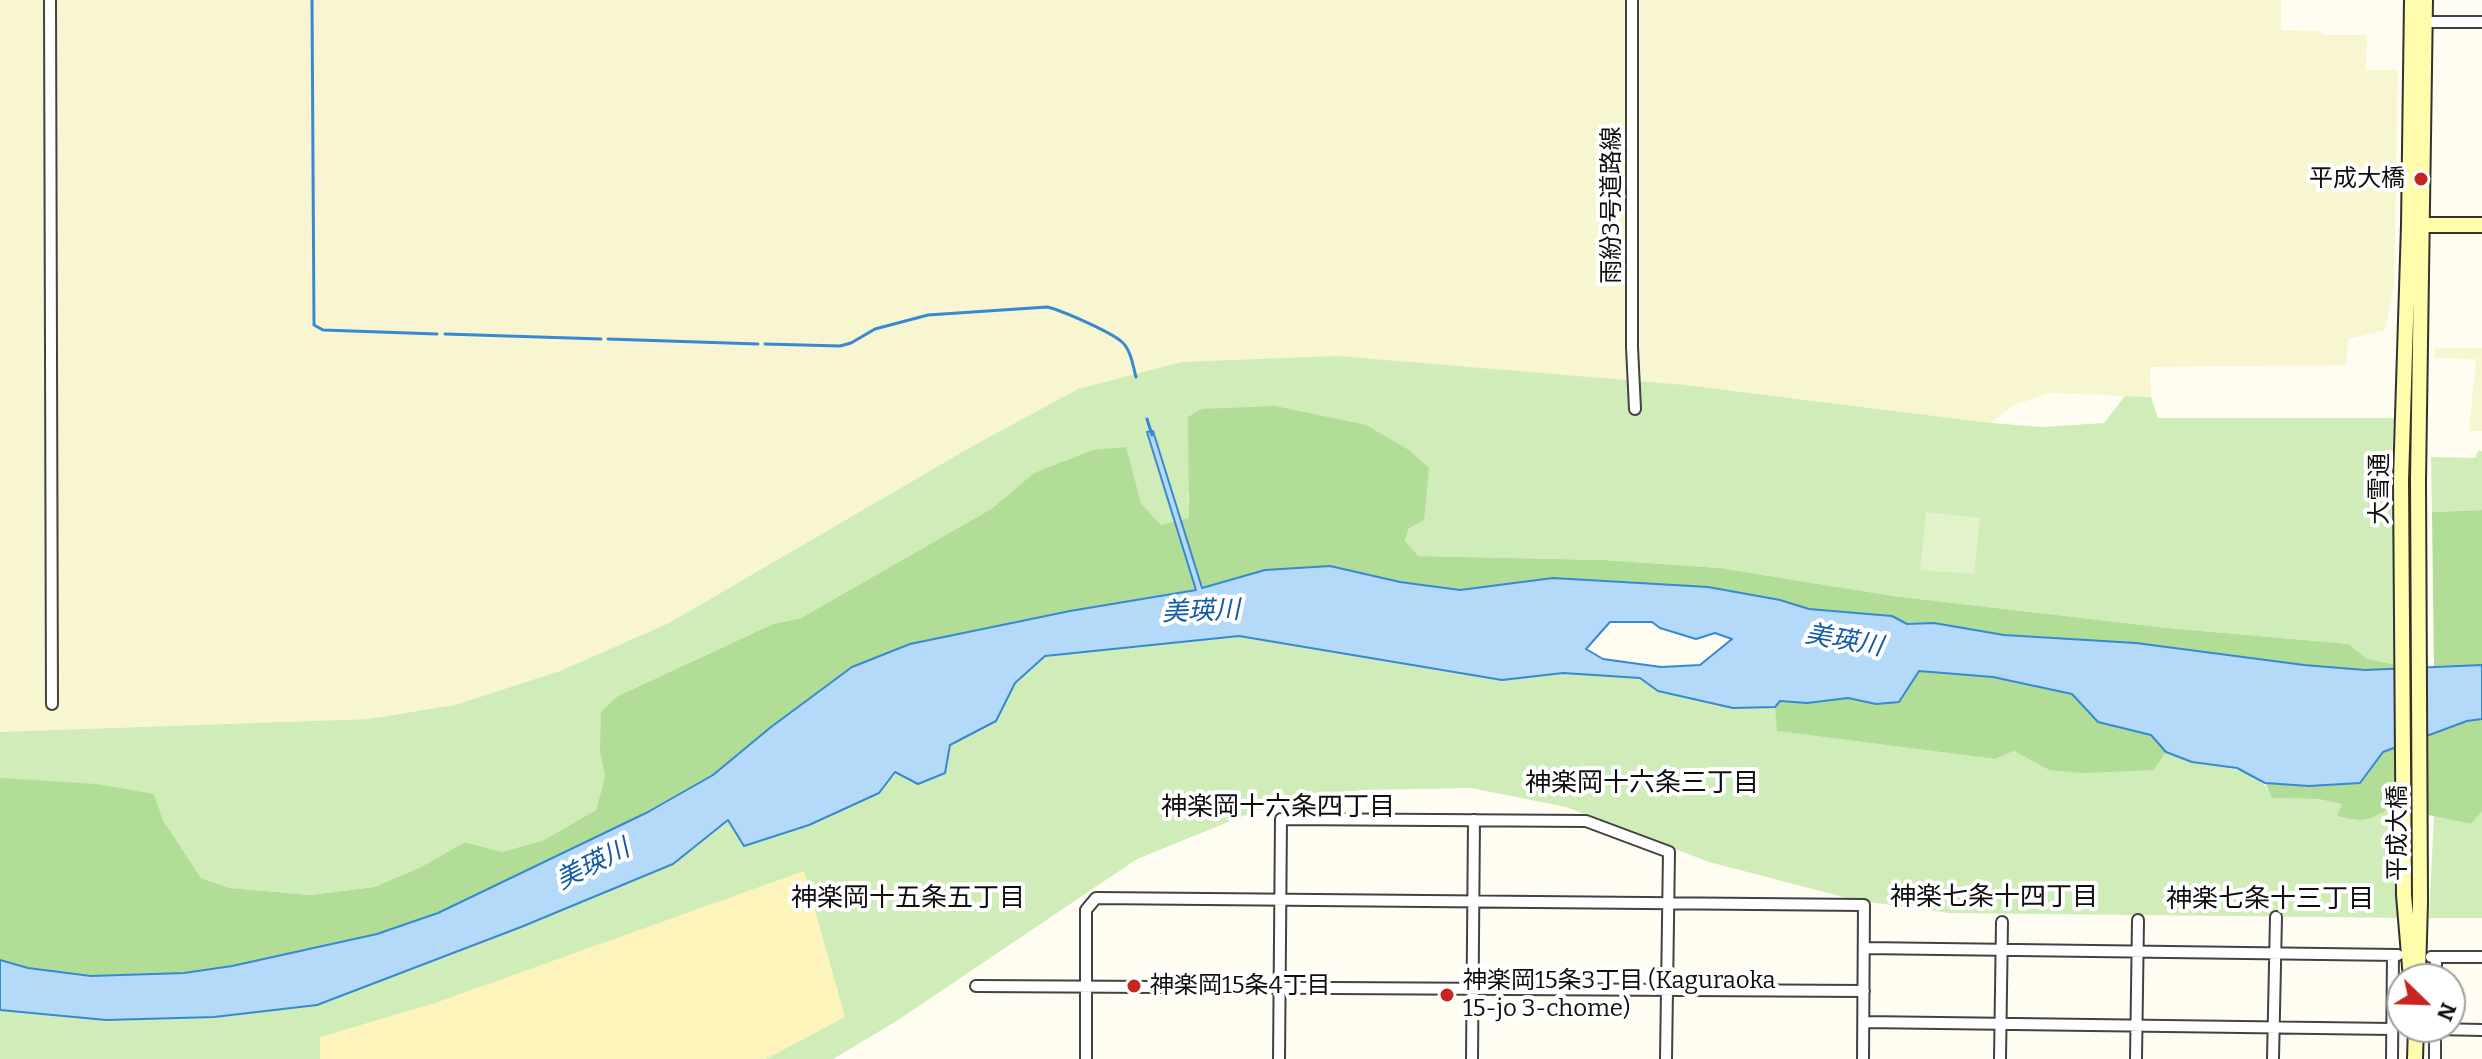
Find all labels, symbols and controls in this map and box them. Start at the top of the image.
street label: 雨紛3号道路線 [1598,126,1626,284]
place label: 平成大橋 [2309,165,2405,193]
marker: 平成大橋 [2412,170,2430,188]
street label: 大雪通 [2366,453,2394,525]
water label: 美瑛川 [1161,595,1241,629]
water label: 美瑛川 [1803,619,1885,663]
district label: 神楽岡十六条三丁目 [1525,768,1759,800]
street label: 平成大橋 [2384,785,2412,881]
district label: 神楽岡十六条四丁目 [1161,792,1395,824]
water label: 美瑛川 [551,833,635,897]
district label: 神楽七条十四丁目 [1890,882,2098,914]
district label: 神楽岡十五条五丁目 [791,883,1025,915]
district label: 神楽七条十三丁目 [2166,884,2374,916]
north arrow [2386,963,2466,1043]
place label: 神楽岡15条3丁目 (Kaguraoka 15-jo 3-chome) [1463,967,1776,1023]
place label: 神楽岡15条4丁目 [1150,972,1331,1000]
marker: 神楽岡15条4丁目 [1125,977,1143,995]
marker: 神楽岡15条3丁目 (Kaguraoka 15-jo 3-chome) [1438,986,1456,1004]
text: N [2431,999,2462,1025]

